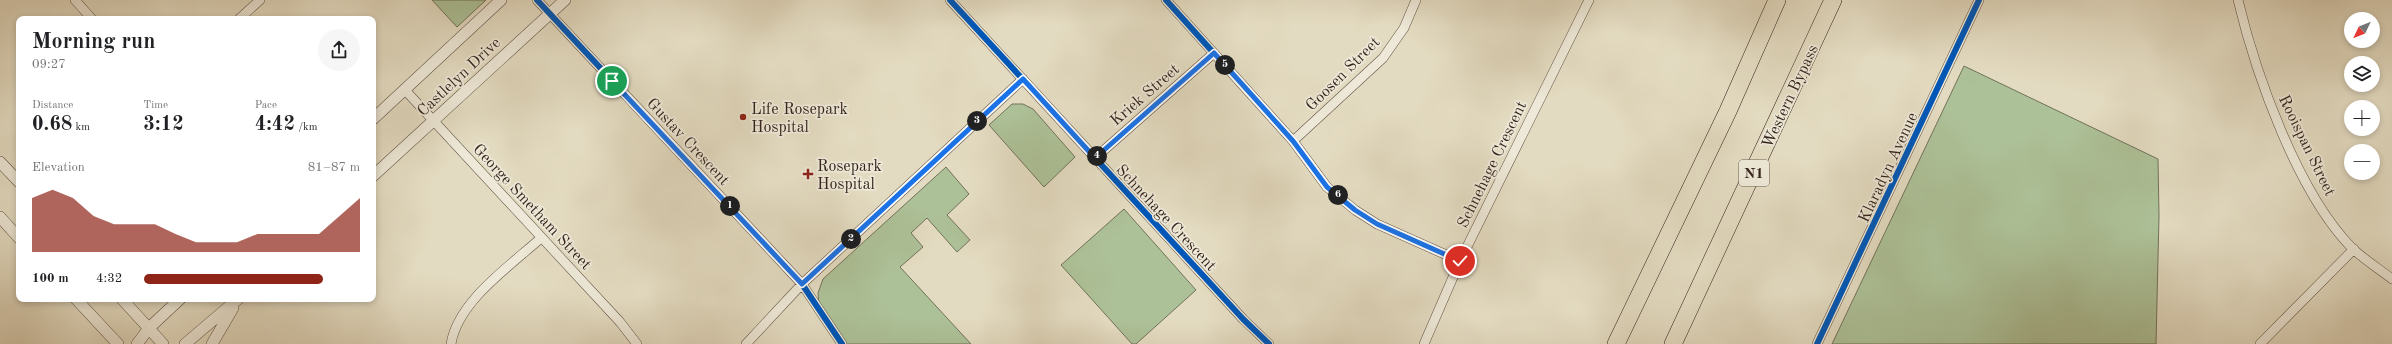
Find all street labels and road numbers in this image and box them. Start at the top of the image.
street label: Goosen Street [1303,34,1384,114]
street label: Castlelyn Drive [415,35,504,120]
street label: Western Bypass [1760,43,1822,151]
street label: Kriek Street [1108,61,1183,130]
street label: Rooispan Street [2275,93,2338,199]
street label: Gustav Crescent [643,96,732,189]
street label: Schnehage Crescent [1455,99,1531,231]
street label: Klaradyn Avenue [1856,110,1921,225]
street label: George Smetham Street [469,141,594,274]
road number: N1 [1739,160,1769,186]
street label: Schnehage Crescent [1112,162,1219,275]

